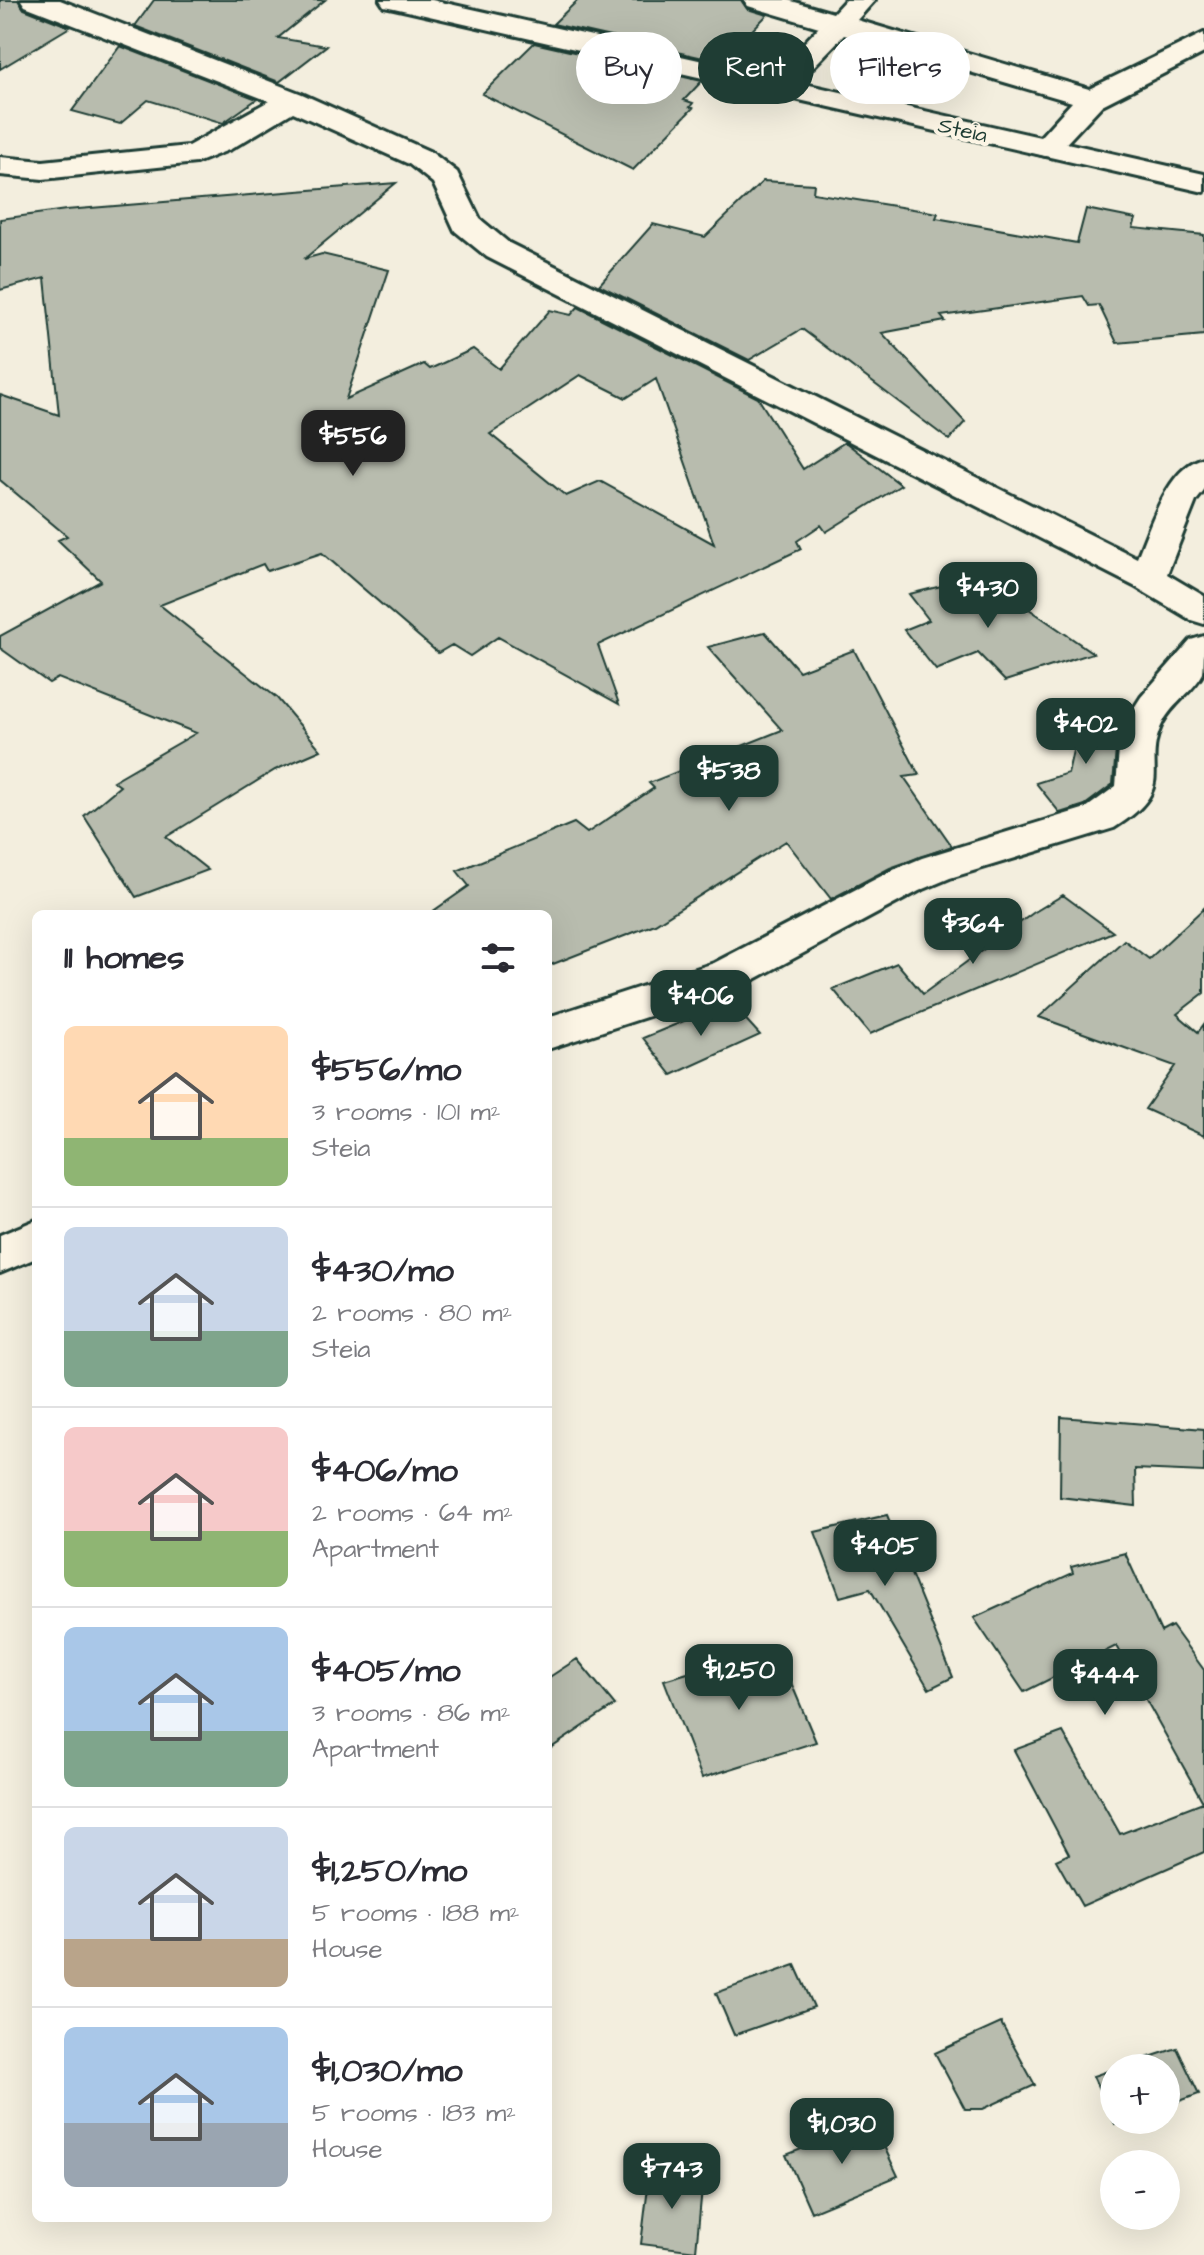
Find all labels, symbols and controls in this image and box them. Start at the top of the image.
chip: Buy [576,32,682,104]
chip: Rent [698,32,814,104]
chip: Filters [830,32,970,104]
street label: Steia [935,110,990,151]
pin: $556 [306,410,400,478]
text: $556 [319,418,387,454]
pin: $430 [941,562,1035,630]
text: $430 [957,570,1019,606]
pin: $402 [1039,698,1133,766]
text: $402 [1054,706,1118,742]
pin: $538 [682,745,776,813]
text: $538 [698,753,760,789]
pin: $364 [926,898,1020,966]
text: $364 [942,906,1004,942]
text: 11 homes [64,934,184,982]
icon: filters [476,936,520,980]
pin: $406 [654,970,748,1038]
text: $406 [669,978,733,1014]
text: $556/mo [312,1046,461,1094]
icon: home [128,1058,224,1154]
text: 3 rooms · 101 m² [312,1094,500,1130]
text: Steia [312,1130,370,1166]
text: $430/mo [312,1247,454,1295]
icon: home [128,1259,224,1355]
text: 2 rooms · 80 m² [312,1295,512,1331]
text: Steia [312,1331,370,1367]
text: $406/mo [312,1447,458,1495]
icon: home [128,1459,224,1555]
text: 2 rooms · 64 m² [312,1495,513,1531]
pin: $405 [838,1520,932,1588]
text: $405 [852,1528,918,1564]
text: Apartment [312,1531,439,1567]
pin: $1,250 [674,1644,804,1712]
text: $405/mo [312,1647,461,1695]
pin: $444 [1058,1649,1152,1717]
text: $1,250 [703,1652,775,1688]
text: $444 [1071,1657,1139,1693]
icon: home [128,1659,224,1755]
text: 3 rooms · 86 m² [312,1695,511,1731]
text: Apartment [312,1731,439,1767]
text: $1,250/mo [312,1847,467,1895]
icon: home [128,1859,224,1955]
text: 5 rooms · 188 m² [312,1895,520,1931]
text: House [312,1931,383,1967]
text: $1,030/mo [312,2047,463,2095]
map controls [1100,2054,1180,2230]
button: + [1100,2054,1180,2134]
icon: home [128,2059,224,2155]
text: 5 rooms · 183 m² [312,2095,516,2131]
pin: $1,030 [777,2098,907,2166]
text: $1,030 [808,2106,876,2142]
text: House [312,2131,383,2167]
pin: $743 [625,2143,719,2211]
button: − [1100,2150,1180,2230]
text: $743 [641,2151,703,2187]

